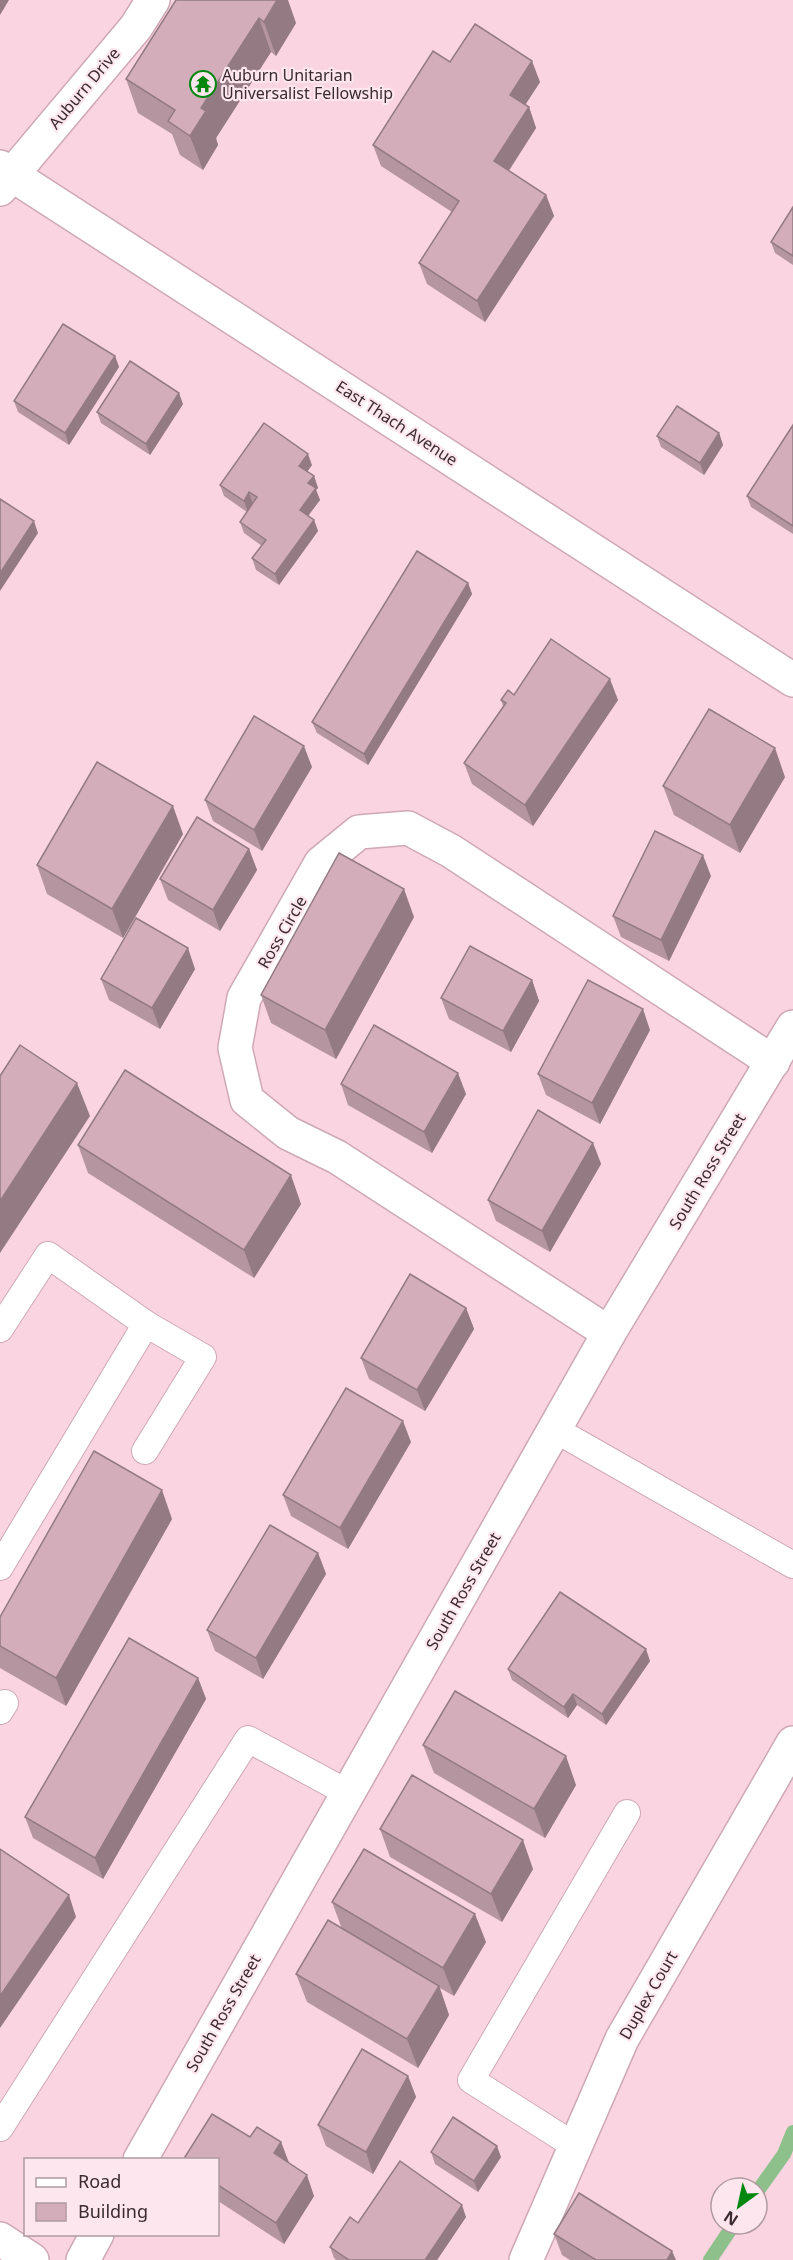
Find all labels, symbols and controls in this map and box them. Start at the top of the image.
street label: Auburn Drive [43,43,125,133]
place label: Auburn Unitarian Universalist Fellowship [222,64,393,104]
temple icon: Auburn Unitarian Universalist Fellowship [188,69,218,99]
street label: East Thach Avenue [332,375,462,471]
street label: Ross Circle [252,892,312,972]
street label: South Ross Street [664,1109,751,1233]
street label: South Ross Street [420,1528,506,1654]
street label: Duplex Court [614,1946,682,2043]
street label: South Ross Street [180,1950,266,2076]
legend [24,2158,219,2236]
text: Road [78,2169,121,2193]
north arrow [709,2176,769,2236]
text: Building [78,2199,148,2223]
text: N [719,2206,742,2231]

